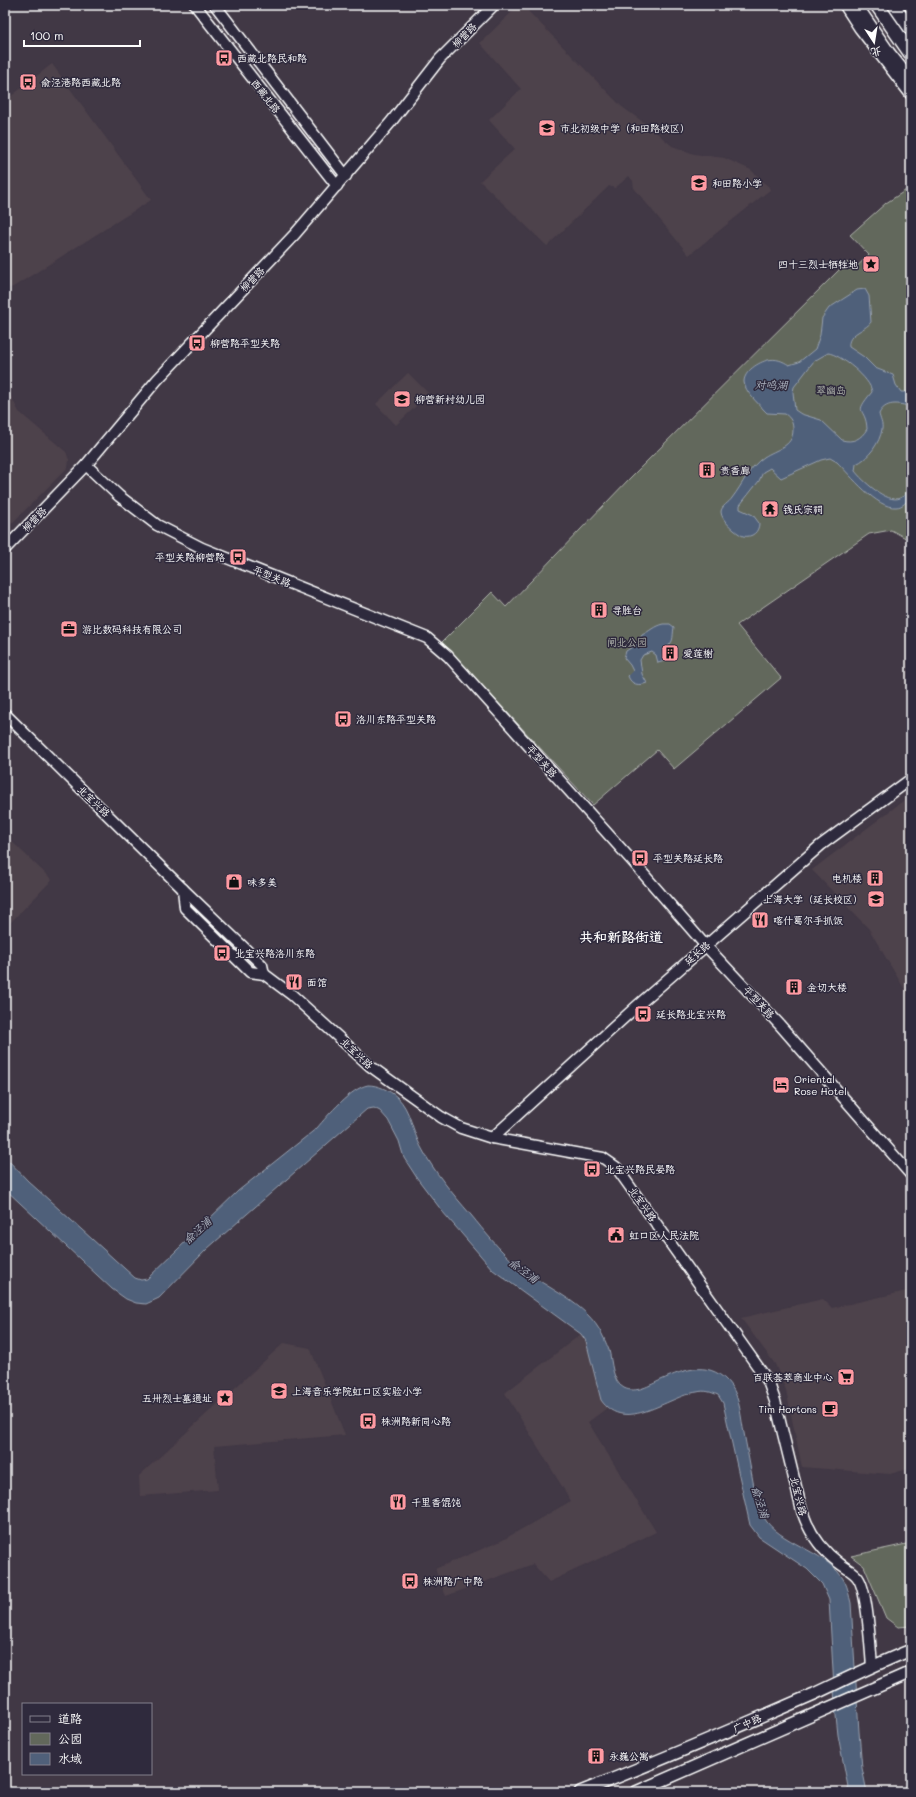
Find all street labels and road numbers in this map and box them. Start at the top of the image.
street label: 柳营路 [449,19,479,51]
street label: 西藏北路 [248,76,284,116]
street label: 柳营路 [237,263,267,295]
street label: 柳营路 [19,503,49,535]
street label: 平型关路 [251,562,293,590]
street label: 平型关路 [523,741,561,781]
street label: 北宝兴路 [75,782,113,820]
street label: 延长路 [681,938,713,968]
street label: 平型关路 [740,983,778,1021]
street label: 北宝兴路 [338,1034,376,1072]
street label: 北宝兴路 [626,1184,660,1224]
street label: 北宝兴路 [787,1475,811,1517]
street label: 广中路 [730,1711,764,1735]

